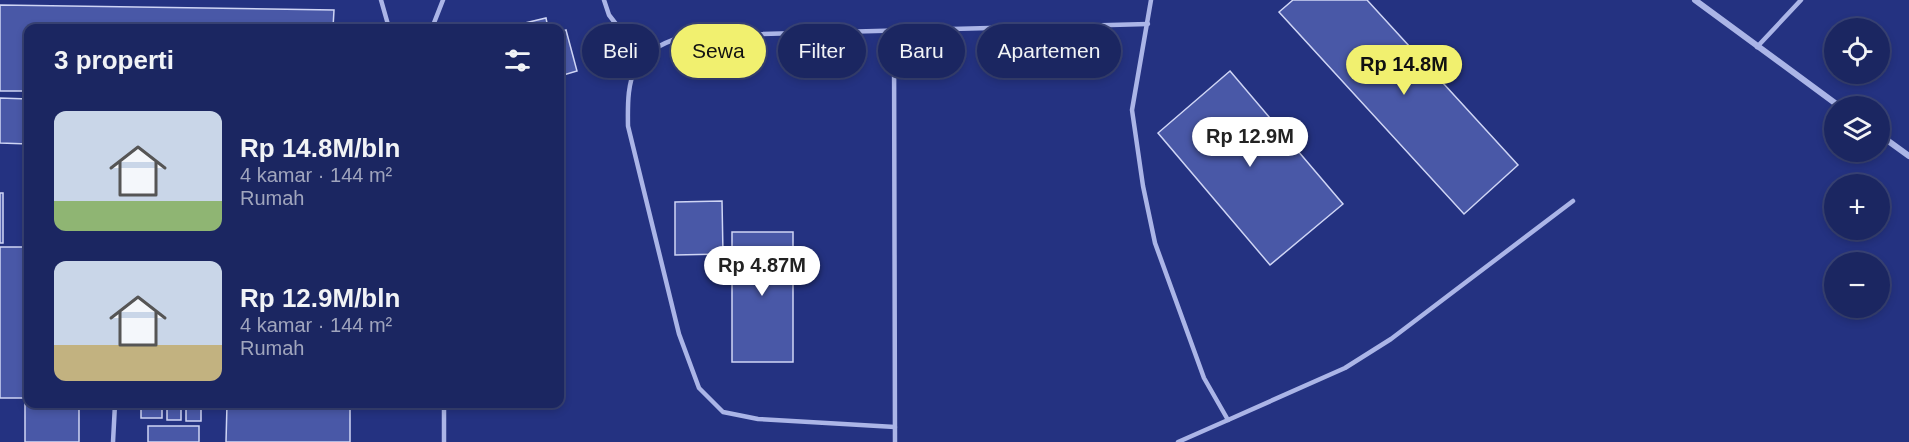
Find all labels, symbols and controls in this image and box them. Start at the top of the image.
map controls [1824,18,1890,318]
button: locate [1824,18,1890,84]
chip: Beli [582,24,659,78]
chip: Sewa [671,24,766,78]
chip: Filter [778,24,866,78]
chip: Baru [878,24,965,78]
chip: Apartemen [977,24,1121,78]
icon: filters [501,44,534,77]
text: 3 properti [54,45,174,75]
pin: Rp 14.8M [1342,45,1466,96]
text: Rp 14.8M [1360,53,1448,75]
button: layers [1824,96,1890,162]
pin: Rp 12.9M [1188,117,1312,168]
text: Rp 12.9M [1206,125,1294,147]
text: Rp 14.8M/bln [240,133,400,163]
icon: home [102,135,174,207]
text: 4 kamar · 144 m² [240,164,392,186]
button: + [1824,174,1890,240]
text: Rumah [240,187,304,209]
pin: Rp 4.87M [700,246,824,297]
button: − [1824,252,1890,318]
text: Rp 4.87M [718,254,806,276]
text: Rp 12.9M/bln [240,283,400,313]
icon: home [102,285,174,357]
text: 4 kamar · 144 m² [240,314,392,336]
text: Rumah [240,337,304,359]

